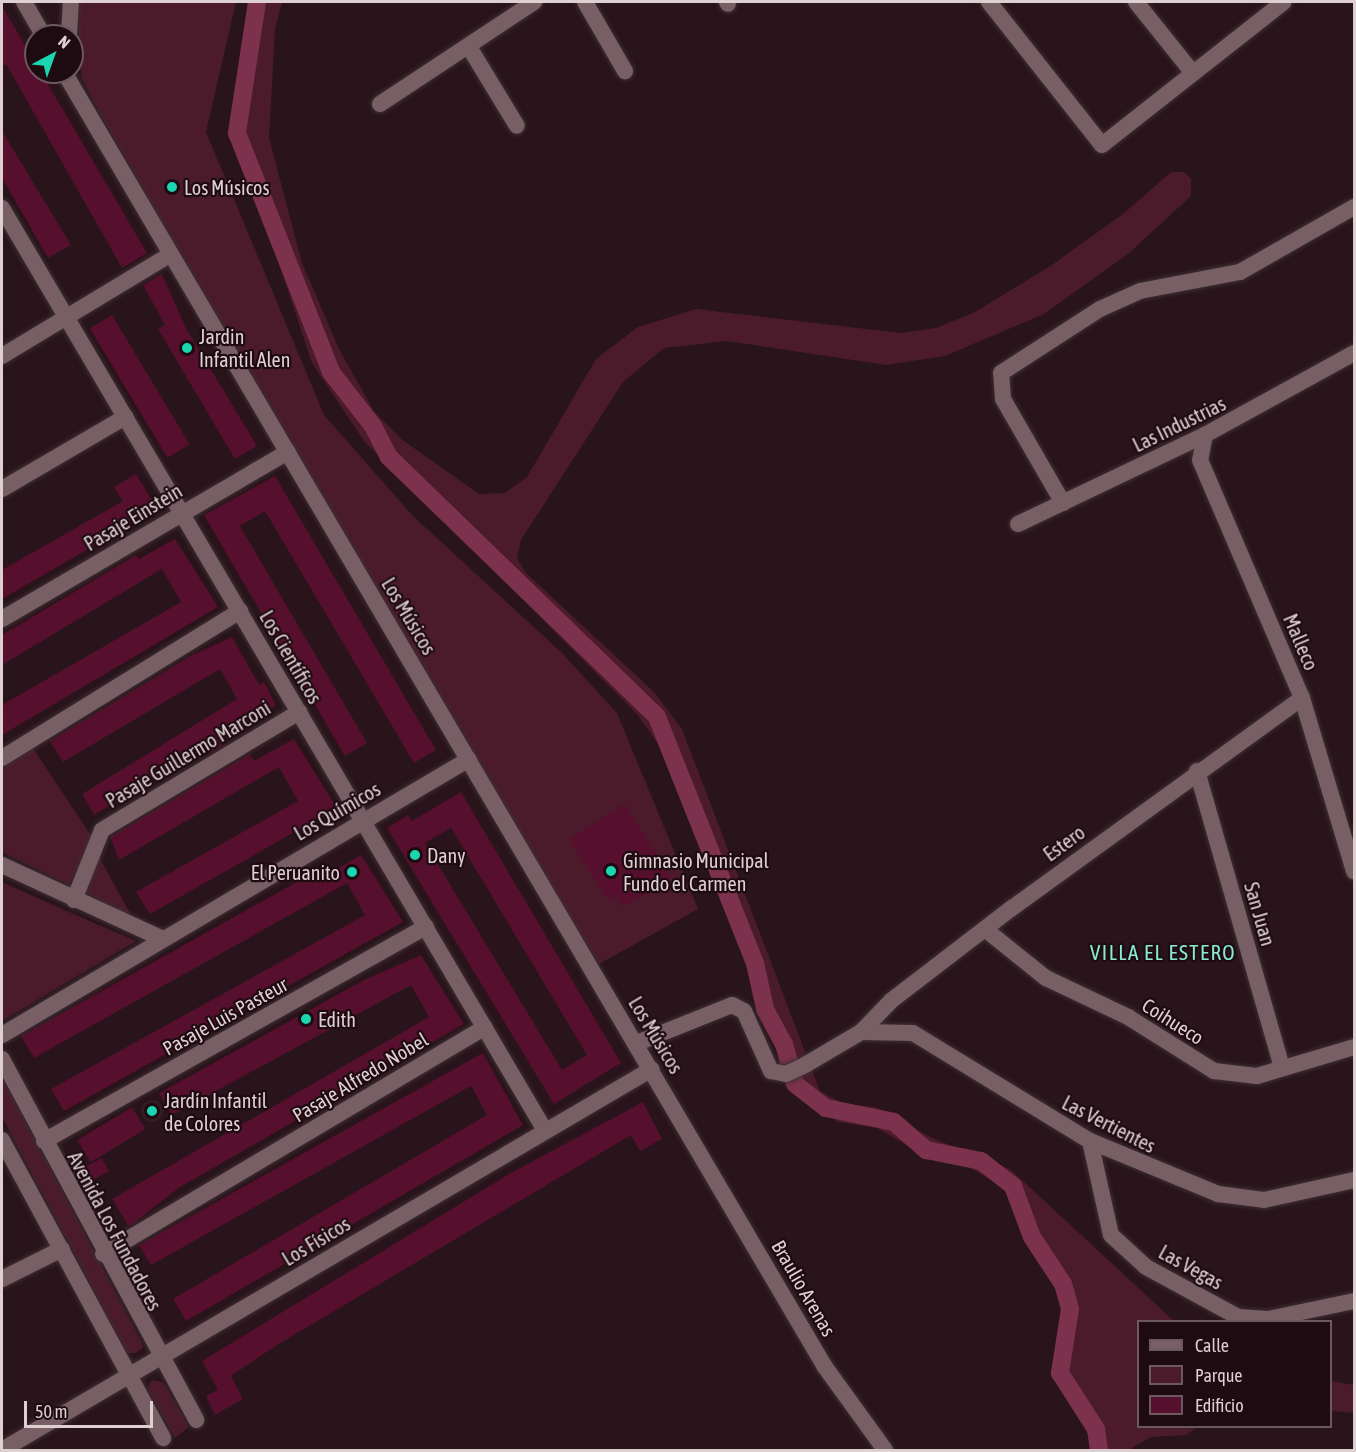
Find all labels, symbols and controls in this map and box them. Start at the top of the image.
north arrow [24,24,84,84]
text: N [55,32,74,52]
place label: Los Músicos [184,175,270,199]
marker: Los Músicos [165,180,179,194]
place label: Jardin Infantil Alen [199,324,290,371]
marker: Jardin Infantil Alen [180,341,194,355]
street label: Las Industrias [1129,391,1229,457]
street label: Pasaje Einstein [80,478,186,556]
street label: Los Músicos [377,573,441,659]
street label: Los Científicos [255,606,327,708]
street label: Malleco [1278,610,1324,674]
street label: Pasaje Guillermo Marconi [101,695,275,813]
street label: Los Químicos [290,777,384,845]
street label: Estero [1039,820,1089,866]
place label: Dany [427,843,465,867]
marker: Dany [408,848,422,862]
place label: Gimnasio Municipal Fundo el Carmen [623,848,769,895]
place label: El Peruanito [251,860,340,884]
marker: Gimnasio Municipal Fundo el Carmen [604,864,618,878]
marker: El Peruanito [345,865,359,879]
street label: San Juan [1239,879,1281,949]
district label: VILLA EL ESTERO [1090,939,1236,965]
street label: Pasaje Luis Pasteur [158,972,292,1060]
street label: Los Músicos [624,992,688,1078]
street label: Coihueco [1138,993,1208,1049]
place label: Edith [318,1007,356,1031]
marker: Edith [299,1012,313,1026]
street label: Pasaje Alfredo Nobel [288,1027,432,1127]
place label: Jardín Infantil de Colores [164,1088,267,1135]
street label: Las Vertientes [1058,1090,1160,1158]
marker: Jardín Infantil de Colores [145,1104,159,1118]
street label: Avenida Los Fundadores [63,1147,167,1315]
street label: Los Físicos [278,1211,354,1271]
street label: Braulio Arenas [767,1236,841,1340]
street label: Las Vegas [1155,1240,1227,1294]
legend [1137,1320,1332,1428]
text: Calle [1195,1335,1229,1356]
text: Parque [1195,1365,1243,1386]
scale bar [27,1389,156,1427]
text: Edificio [1195,1395,1244,1416]
text: 50 m [35,1401,67,1422]

